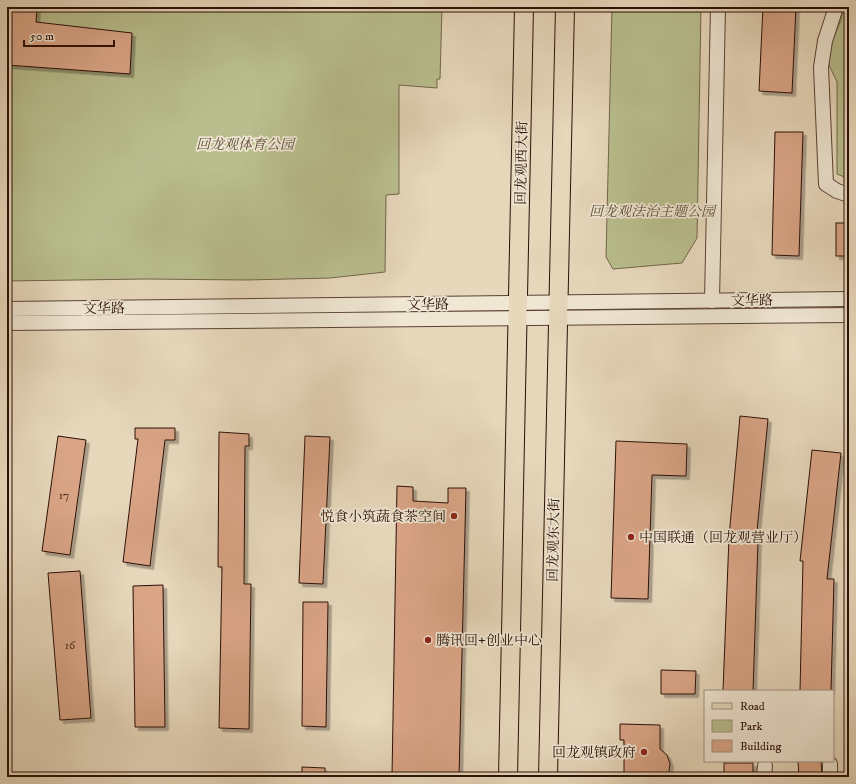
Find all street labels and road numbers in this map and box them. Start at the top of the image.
street label: 回龙观西大街 [512,121,532,205]
street label: 文华路 [731,292,773,310]
street label: 文华路 [407,296,449,314]
street label: 文华路 [83,300,125,318]
street label: 回龙观东大街 [544,498,564,582]

